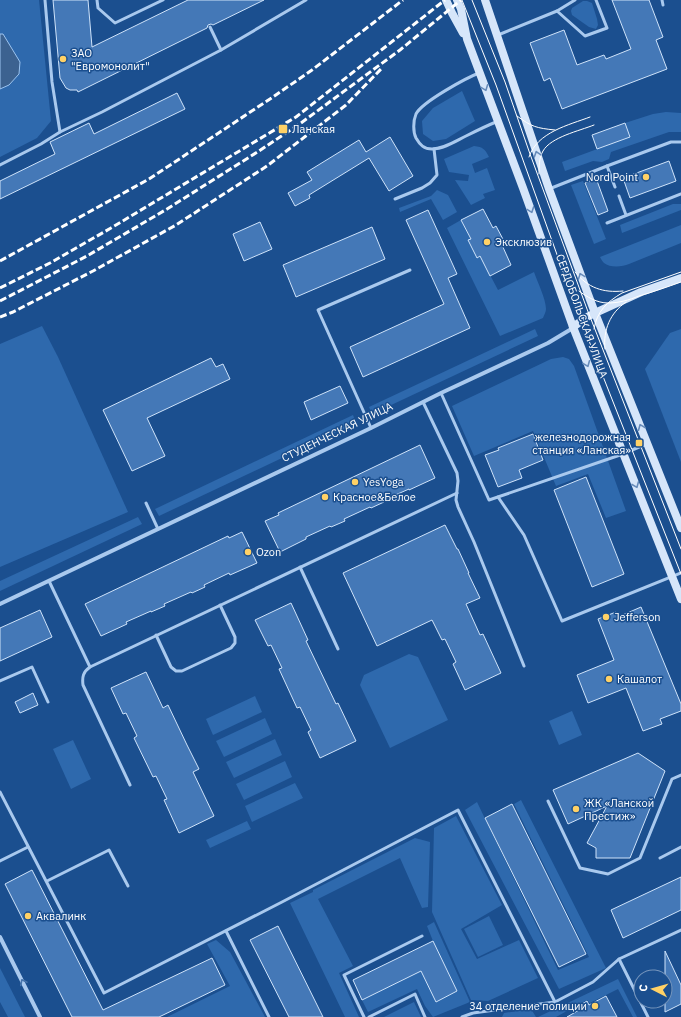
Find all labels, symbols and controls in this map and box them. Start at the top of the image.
place label: ЗАО "Евромонолит" [71,46,150,73]
marker: ЗАО "Евромонолит" [58,54,68,64]
one-way arrow [481,85,489,92]
place label: Ланская [292,122,335,136]
marker: Ланская [277,123,289,135]
one-way arrow [533,151,542,158]
place label: Nord Point [586,170,638,184]
marker: Nord Point [641,172,651,182]
one-way arrow [527,206,535,213]
place label: Эксклюзив [495,235,552,249]
marker: Эксклюзив [482,237,492,247]
street label: СЕРДОБОЛЬСКАЯ УЛИЦА [553,252,611,380]
one-way arrow [578,273,586,280]
one-way arrow [583,360,591,367]
street label: СТУДЕНЧЕСКАЯ УЛИЦА [279,399,395,465]
one-way arrow [637,423,645,430]
place label: железнодорожная станция «Ланская» [532,430,631,457]
marker: железнодорожная станция «Ланская» [634,438,644,448]
place label: YesYoga [363,475,404,489]
marker: YesYoga [350,477,360,487]
one-way arrow [631,481,639,488]
place label: Красное&Белое [333,490,416,504]
marker: Красное&Белое [320,492,330,502]
place label: Ozon [256,545,281,559]
marker: Ozon [243,547,253,557]
place label: Jefferson [614,610,661,624]
marker: Jefferson [601,612,611,622]
place label: Кашалот [617,672,662,686]
marker: Кашалот [604,674,614,684]
place label: ЖК «Ланской Престиж» [584,796,654,823]
marker: ЖК «Ланской Престиж» [571,804,581,814]
place label: Аквалинк [36,909,86,923]
marker: Аквалинк [23,911,33,921]
north arrow [633,969,673,1009]
one-way arrow [20,979,28,986]
text: С [636,984,650,992]
place label: 34 отделение полиции [469,999,587,1013]
marker: 34 отделение полиции [590,1001,600,1011]

